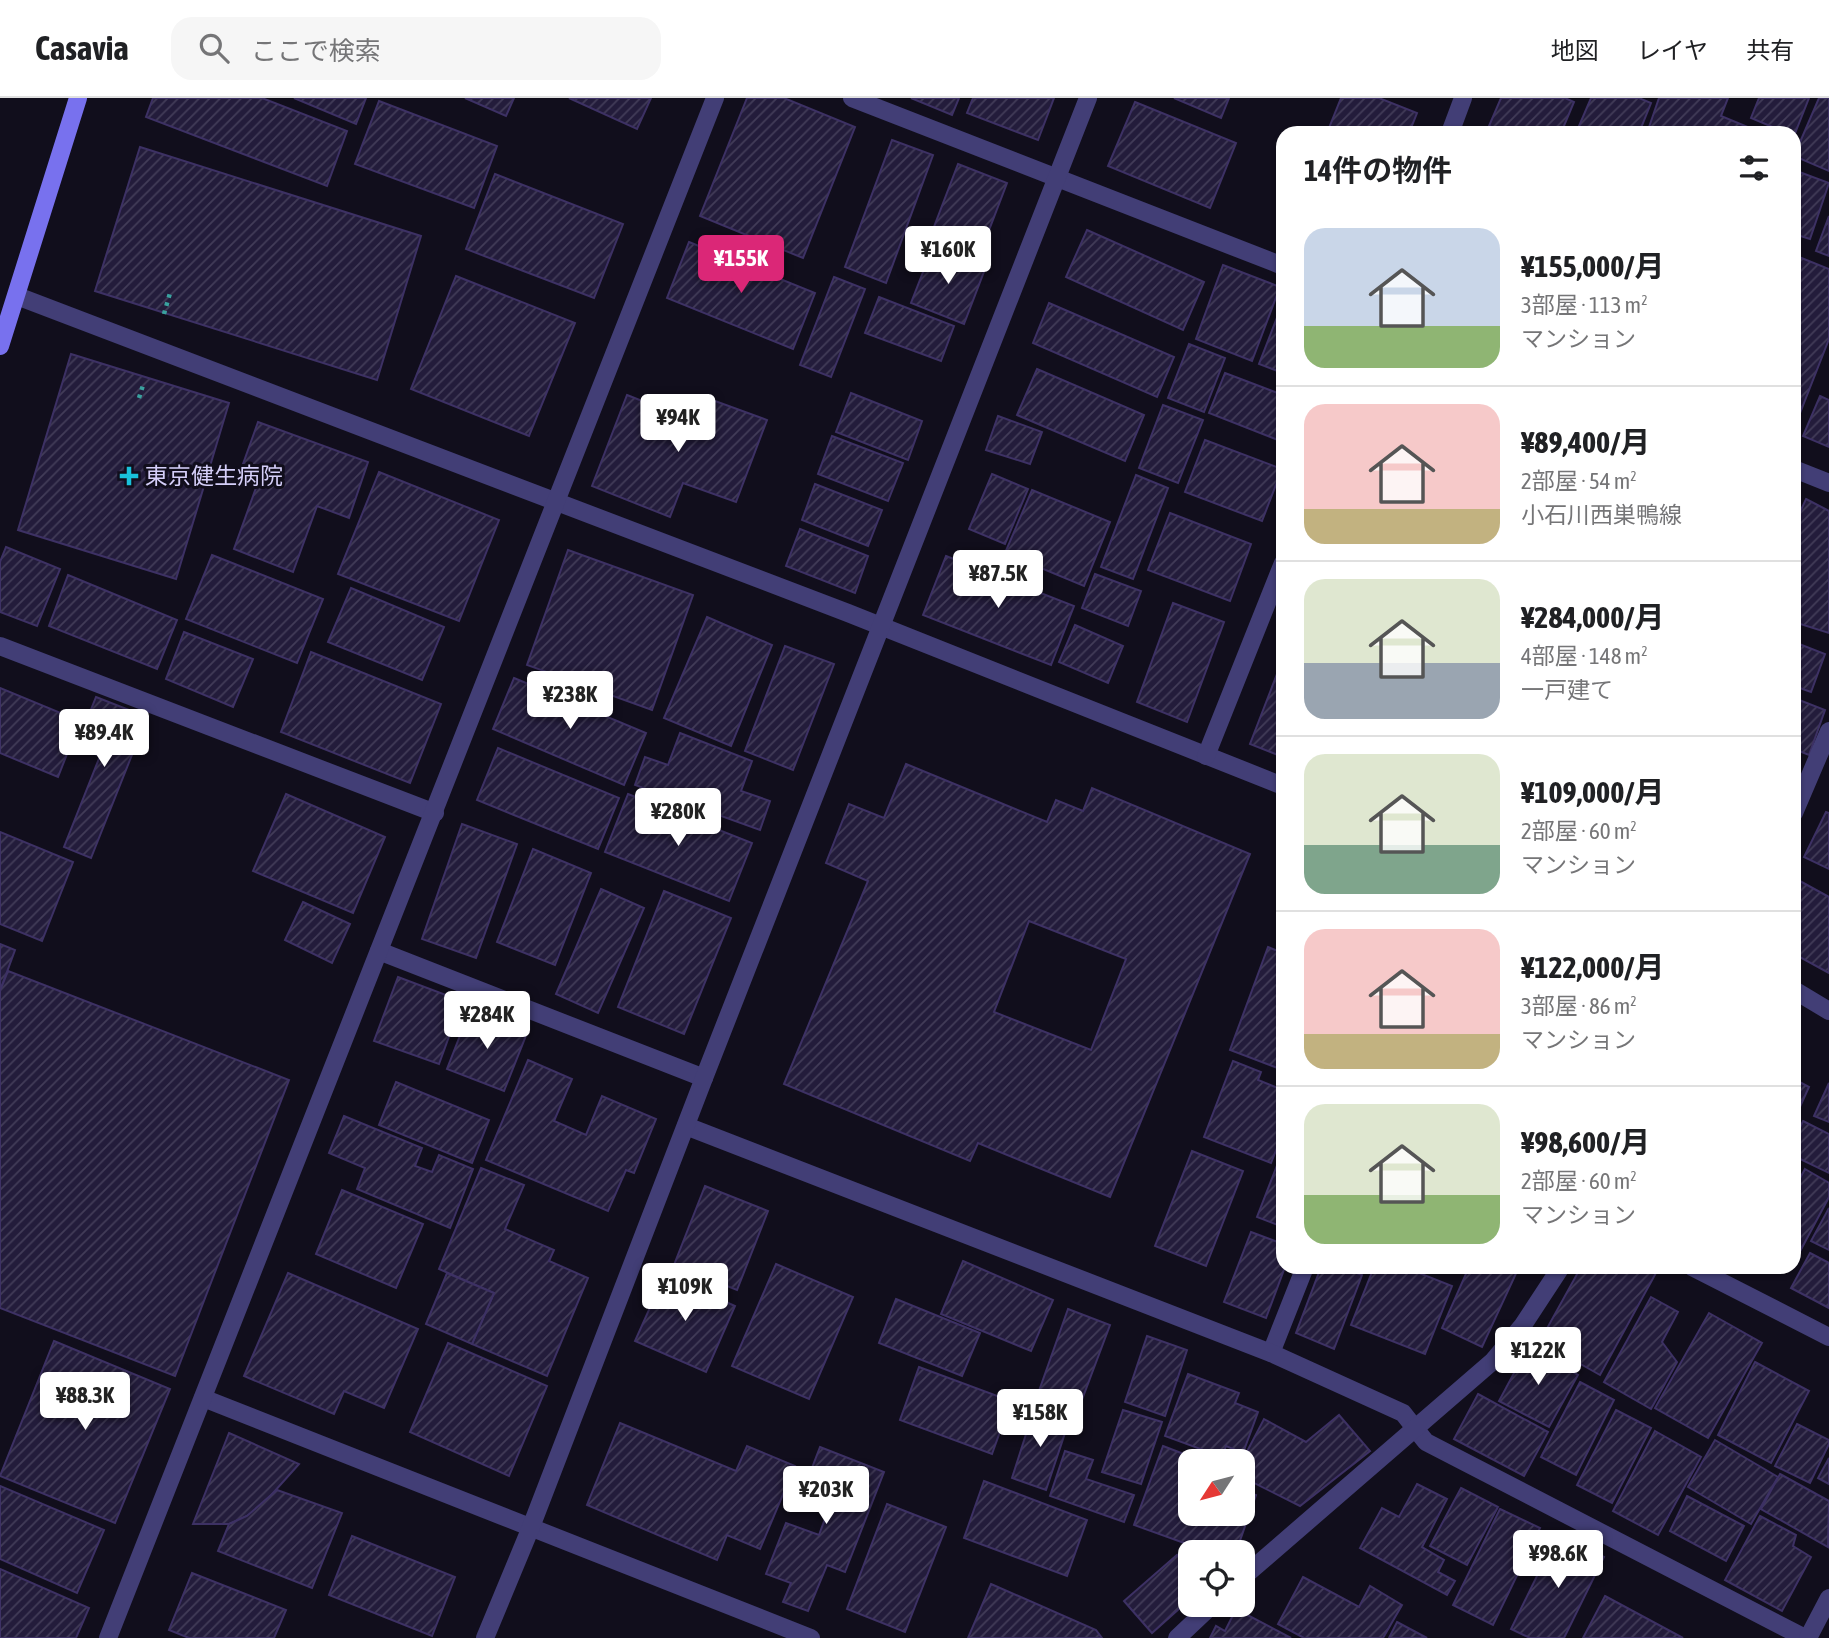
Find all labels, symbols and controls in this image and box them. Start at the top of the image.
search box [171,17,661,80]
text: Casavia [35,29,129,67]
icon: search [195,29,233,67]
text: ここで検索 [251,36,381,66]
text: 地図 [1551,37,1599,64]
text: レイヤ [1637,37,1708,64]
text: 共有 [1746,37,1794,64]
icon: filters [1735,149,1773,187]
text: 14件の物件 [1304,153,1452,187]
pin: ¥160K [899,226,997,286]
pin: ¥155K [692,236,790,295]
text: ¥160K [921,236,975,262]
text: ¥155K [714,245,768,271]
text: ¥155,000/月 [1521,249,1664,283]
icon: home [1360,256,1444,340]
text: 3部屋 · 113 m² [1521,292,1648,318]
text: マンション [1521,326,1636,352]
pin: ¥94K [637,394,719,454]
text: ¥94K [656,404,700,430]
text: ¥89,400/月 [1521,425,1650,459]
icon: home [1360,432,1444,516]
place label: 東京健生病院 [145,463,283,489]
marker: 東京健生病院 [119,466,139,486]
text: 2部屋 · 54 m² [1521,468,1637,494]
text: 小石川西巣鴨線 [1521,502,1682,528]
pin: ¥87.5K [941,550,1055,610]
text: ¥87.5K [969,560,1027,586]
text: ¥284,000/月 [1521,600,1664,634]
icon: home [1360,607,1444,691]
text: 4部屋 · 148 m² [1521,643,1648,669]
pin: ¥238K [521,672,619,731]
text: 一戸建て [1521,677,1613,703]
text: ¥238K [543,681,597,707]
pin: ¥89.4K [47,710,161,769]
text: ¥89.4K [75,719,133,745]
text: ¥109,000/月 [1521,775,1664,809]
icon: home [1360,782,1444,866]
pin: ¥280K [629,788,727,848]
text: ¥280K [651,798,705,824]
text: 2部屋 · 60 m² [1521,818,1637,844]
text: マンション [1521,852,1636,878]
text: ¥122,000/月 [1521,950,1664,984]
icon: home [1360,957,1444,1041]
pin: ¥284K [438,992,536,1051]
text: 3部屋 · 86 m² [1521,993,1637,1019]
text: ¥284K [460,1001,514,1027]
text: マンション [1521,1027,1636,1053]
text: ¥98,600/月 [1521,1125,1650,1159]
icon: home [1360,1132,1444,1216]
text: 2部屋 · 60 m² [1521,1168,1637,1194]
text: マンション [1521,1202,1636,1228]
pin: ¥109K [636,1264,734,1323]
text: ¥109K [658,1273,712,1299]
pin: ¥122K [1489,1328,1587,1387]
text: ¥122K [1511,1337,1565,1363]
pin: ¥88.3K [28,1372,142,1432]
text: ¥88.3K [56,1382,114,1408]
pin: ¥158K [991,1390,1089,1449]
text: ¥158K [1013,1399,1067,1425]
north arrow [1178,1449,1255,1526]
map controls [1178,1449,1255,1617]
pin: ¥203K [777,1466,875,1526]
text: ¥203K [799,1476,853,1502]
pin: ¥98.6K [1501,1530,1615,1590]
button: locate [1178,1540,1255,1617]
text: ¥98.6K [1529,1540,1587,1566]

